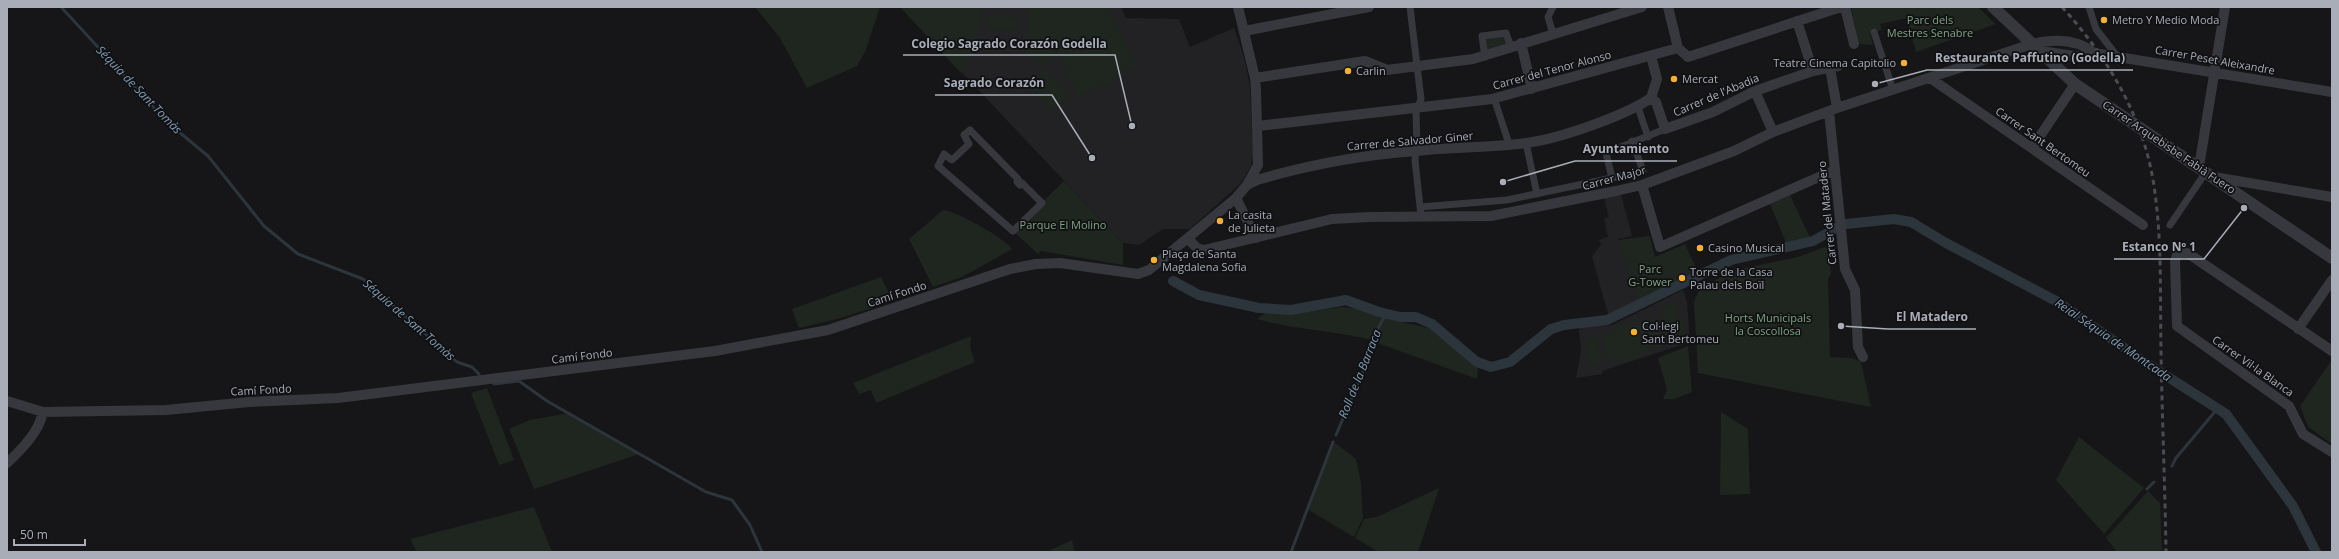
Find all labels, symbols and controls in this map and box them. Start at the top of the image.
park label: Parc dels Mestres Senabre [1887,12,1973,40]
place label: Metro Y Medio Moda [2112,12,2219,27]
marker: Metro Y Medio Moda [2099,15,2109,25]
callout: Colegio Sagrado Corazón Godella [903,31,1115,55]
text: Colegio Sagrado Corazón Godella [911,35,1107,52]
water label: Séquia de Sant Tomàs [93,42,186,138]
street label: Carrer Peset Aleixandre [2154,42,2276,77]
street label: Carrer del Tenor Alonso [1491,46,1613,93]
callout: Restaurante Paffutino (Godella) [1927,46,2133,70]
text: Restaurante Paffutino (Godella) [1935,49,2125,66]
place label: Teatre Cinema Capitolio [1773,55,1896,70]
marker: Teatre Cinema Capitolio [1899,58,1909,68]
place label: Carlin [1356,63,1386,78]
marker: Carlin [1343,66,1353,76]
street label: Carrer de l'Abadia [1671,70,1761,119]
callout: Sagrado Corazón [935,71,1052,95]
place label: Mercat [1682,71,1718,86]
text: Sagrado Corazón [944,74,1044,91]
marker: Mercat [1669,74,1679,84]
street label: Carrer Arquebisbe Fabià Fuero [2100,96,2239,197]
street label: Carrer Sant Bertomeu [1993,103,2094,180]
street label: Carrer de Salvador Giner [1346,127,1474,153]
callout: Ayuntamiento [1575,137,1677,161]
text: Ayuntamiento [1583,140,1669,157]
street label: Carrer del Matadero [1814,160,1839,266]
street label: Carrer Major [1580,162,1648,193]
place label: La casita de Julieta [1228,207,1275,235]
marker: La casita de Julieta [1215,216,1225,226]
park label: Parque El Molino [1020,217,1107,232]
callout: Estanco Nº 1 [2114,235,2204,259]
text: Estanco Nº 1 [2122,238,2196,255]
place label: Casino Musical [1708,240,1784,255]
marker: Casino Musical [1695,243,1705,253]
place label: Plaça de Santa Magdalena Sofia [1162,246,1247,274]
marker: Plaça de Santa Magdalena Sofia [1149,255,1159,265]
park label: Parc G-Tower [1628,261,1672,289]
place label: Torre de la Casa Palau dels Boïl [1690,264,1773,292]
marker: Torre de la Casa Palau dels Boïl [1677,273,1687,283]
water label: Séquia de Sant Tomàs [360,275,459,364]
street label: Camí Fondo [865,277,929,310]
water label: Reial Séquia de Montcada [2052,294,2175,385]
callout: El Matadero [1888,305,1976,329]
text: El Matadero [1896,308,1968,325]
park label: Horts Municipals la Coscollosa [1725,310,1811,338]
place label: Col·legi Sant Bertomeu [1642,318,1719,346]
water label: Roll de la Barraca [1334,327,1385,421]
marker: Col·legi Sant Bertomeu [1629,327,1639,337]
street label: Carrer Vil·la Blanca [2209,332,2297,399]
street label: Camí Fondo [551,344,614,367]
street label: Camí Fondo [230,380,292,399]
scale bar [14,521,85,547]
text: 50 m [20,526,48,543]

